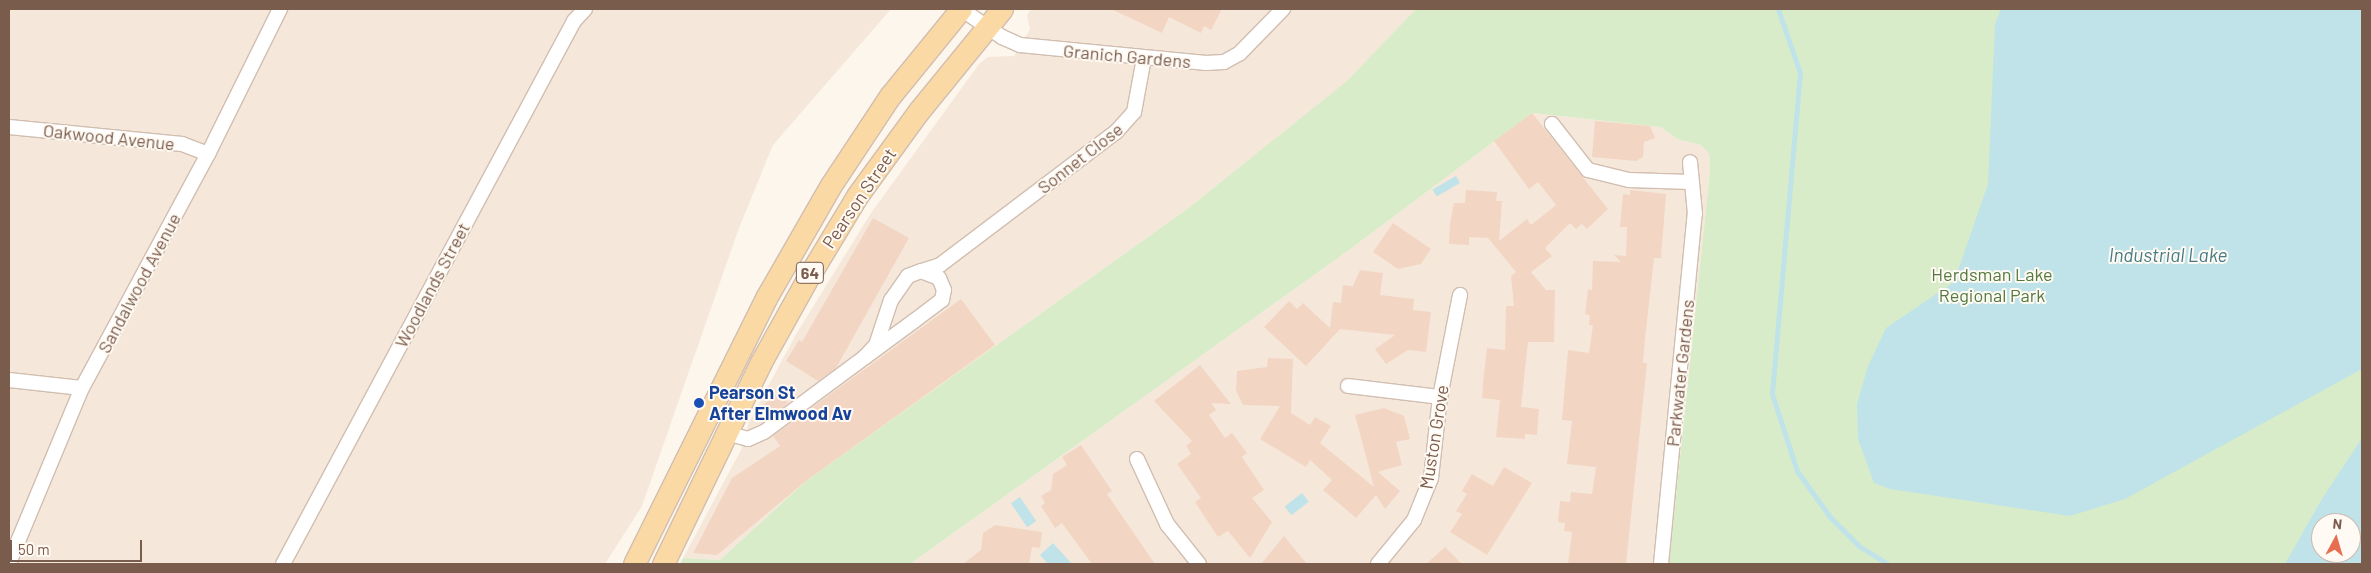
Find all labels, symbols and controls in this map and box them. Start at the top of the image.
street label: Granich Gardens [1062,40,1192,72]
street label: Sonnet Close [1033,118,1127,198]
street label: Oakwood Avenue [42,119,176,155]
street label: Pearson Street [817,144,901,252]
street label: Sandalwood Avenue [93,209,185,357]
street label: Woodlands Street [390,219,474,351]
water label: Industrial Lake [2109,244,2227,266]
road number: 64 [795,260,825,286]
park label: Herdsman Lake Regional Park [1931,264,2053,306]
street label: Parkwater Gardens [1662,298,1698,448]
place label: Pearson St After Elmwood Av [709,382,852,424]
street label: Muston Grove [1415,383,1453,491]
marker: Pearson St After Elmwood Av [693,397,705,409]
north arrow [2311,513,2361,563]
text: N [2332,515,2343,533]
scale bar [12,530,145,562]
text: 50 m [18,540,50,558]

